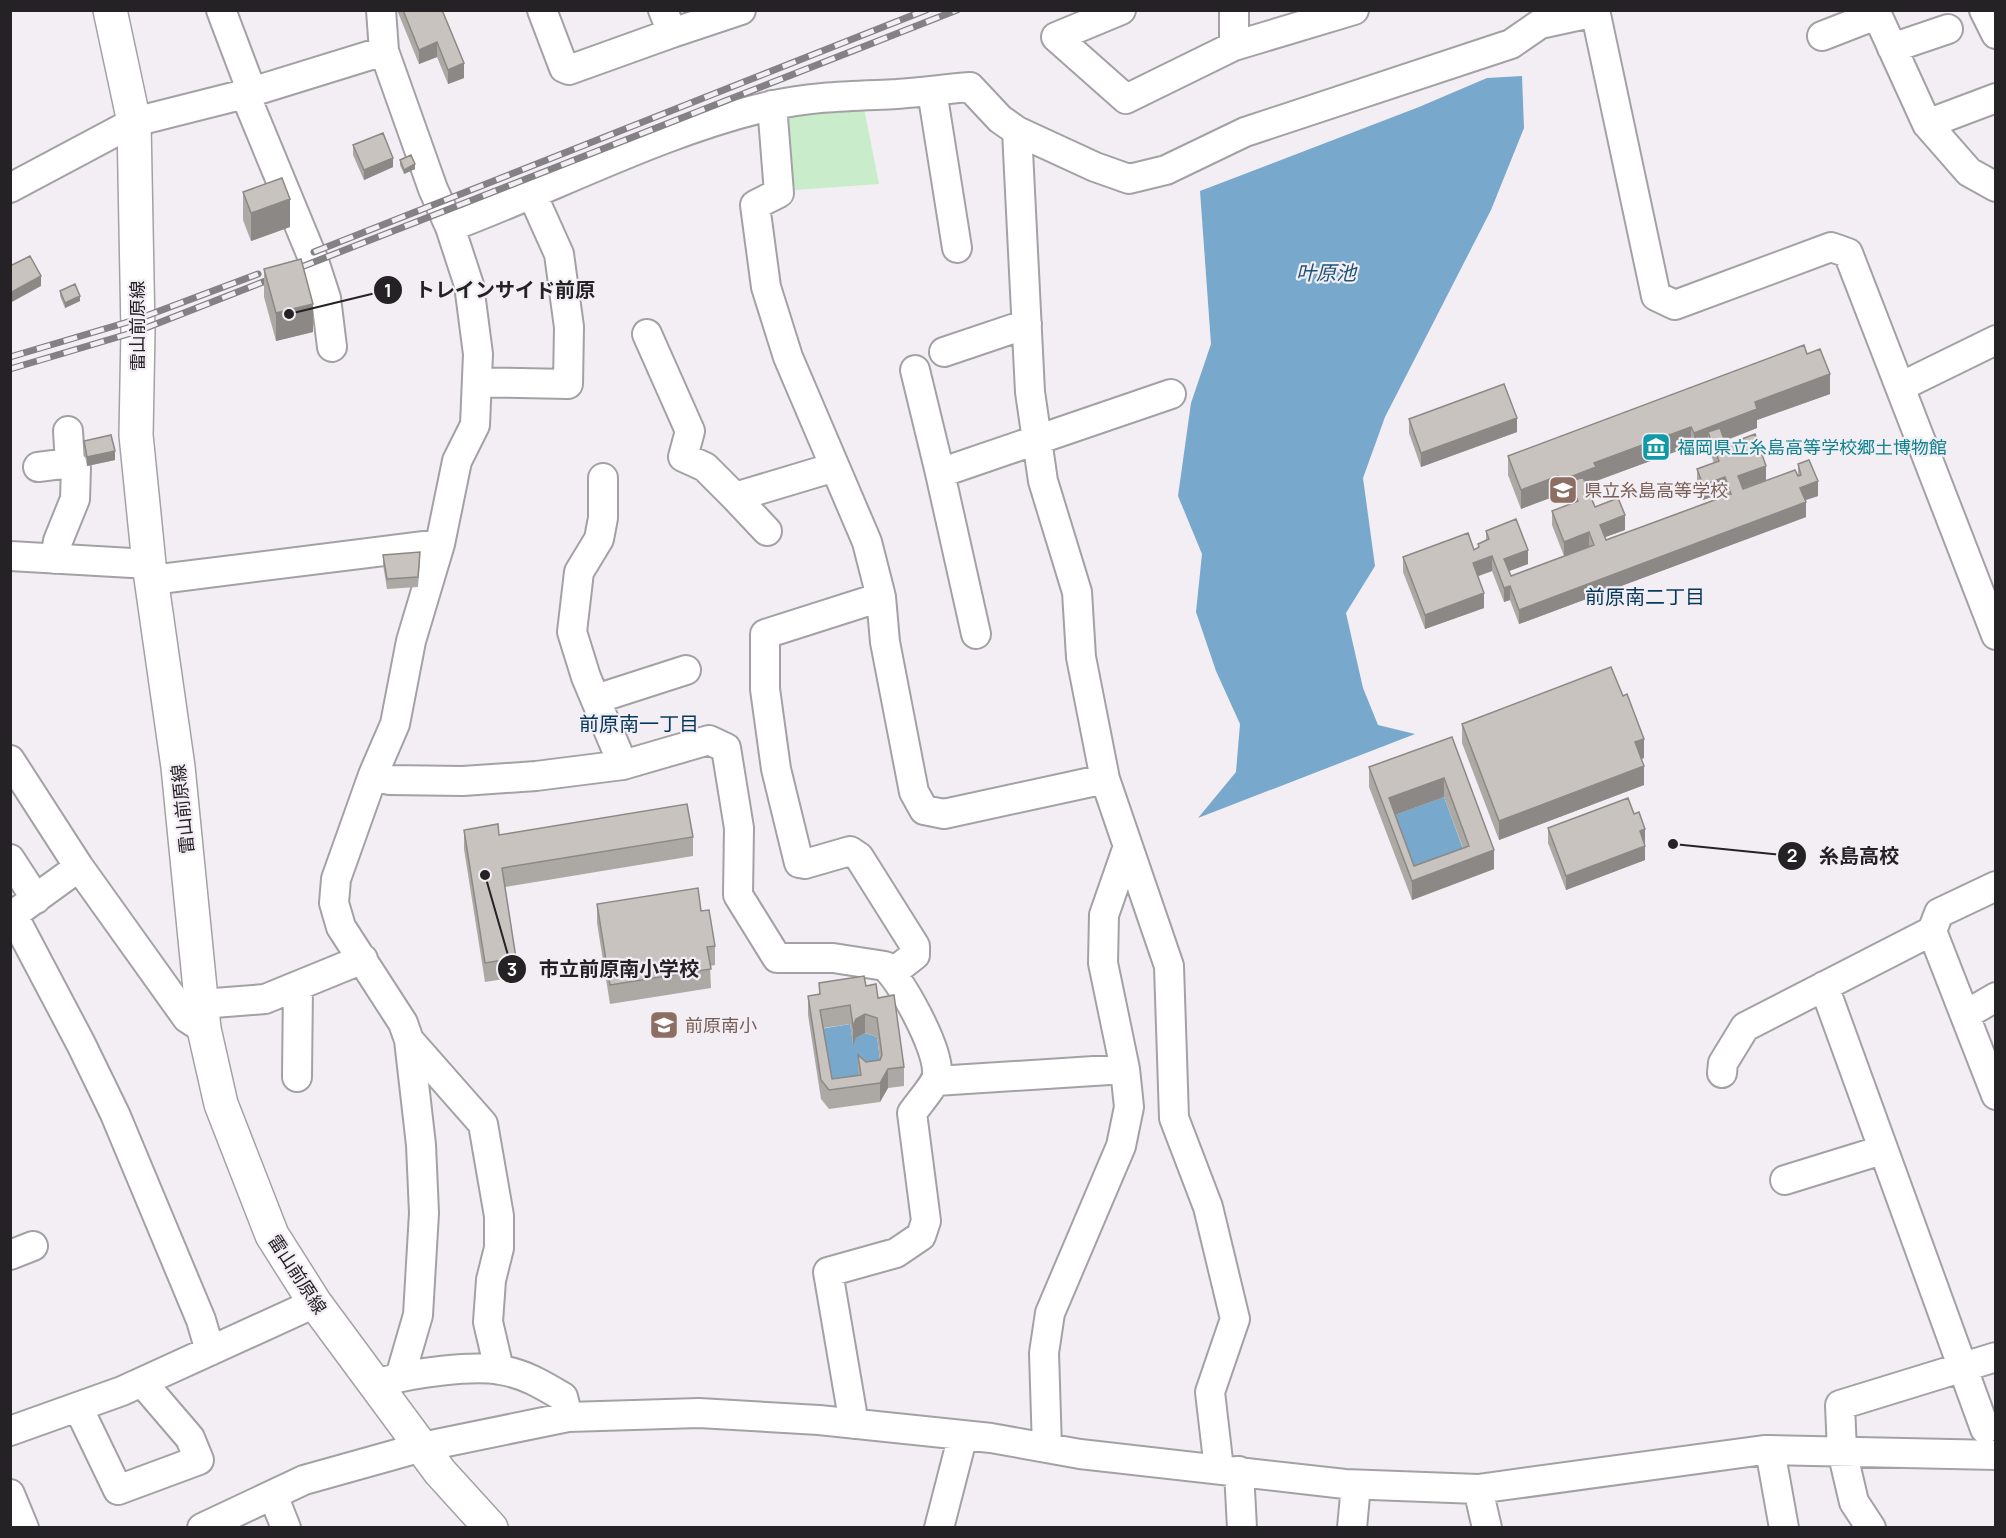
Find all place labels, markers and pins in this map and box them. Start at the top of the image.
callout: トレインサイド前原 [373,271,607,309]
museum icon: 福岡県立糸島高等学校郷土博物館 [1640,431,1672,463]
place label: 福岡県立糸島高等学校郷土博物館 [1677,435,1947,459]
school or university icon: 県立糸島高等学校 [1547,474,1579,506]
place label: 県立糸島高等学校 [1584,478,1728,502]
callout: 糸島高校 [1777,837,1911,875]
callout: 市立前原南小学校 [497,950,711,988]
school or university icon: 前原南小 [648,1009,680,1041]
place label: 前原南小 [685,1013,757,1037]

